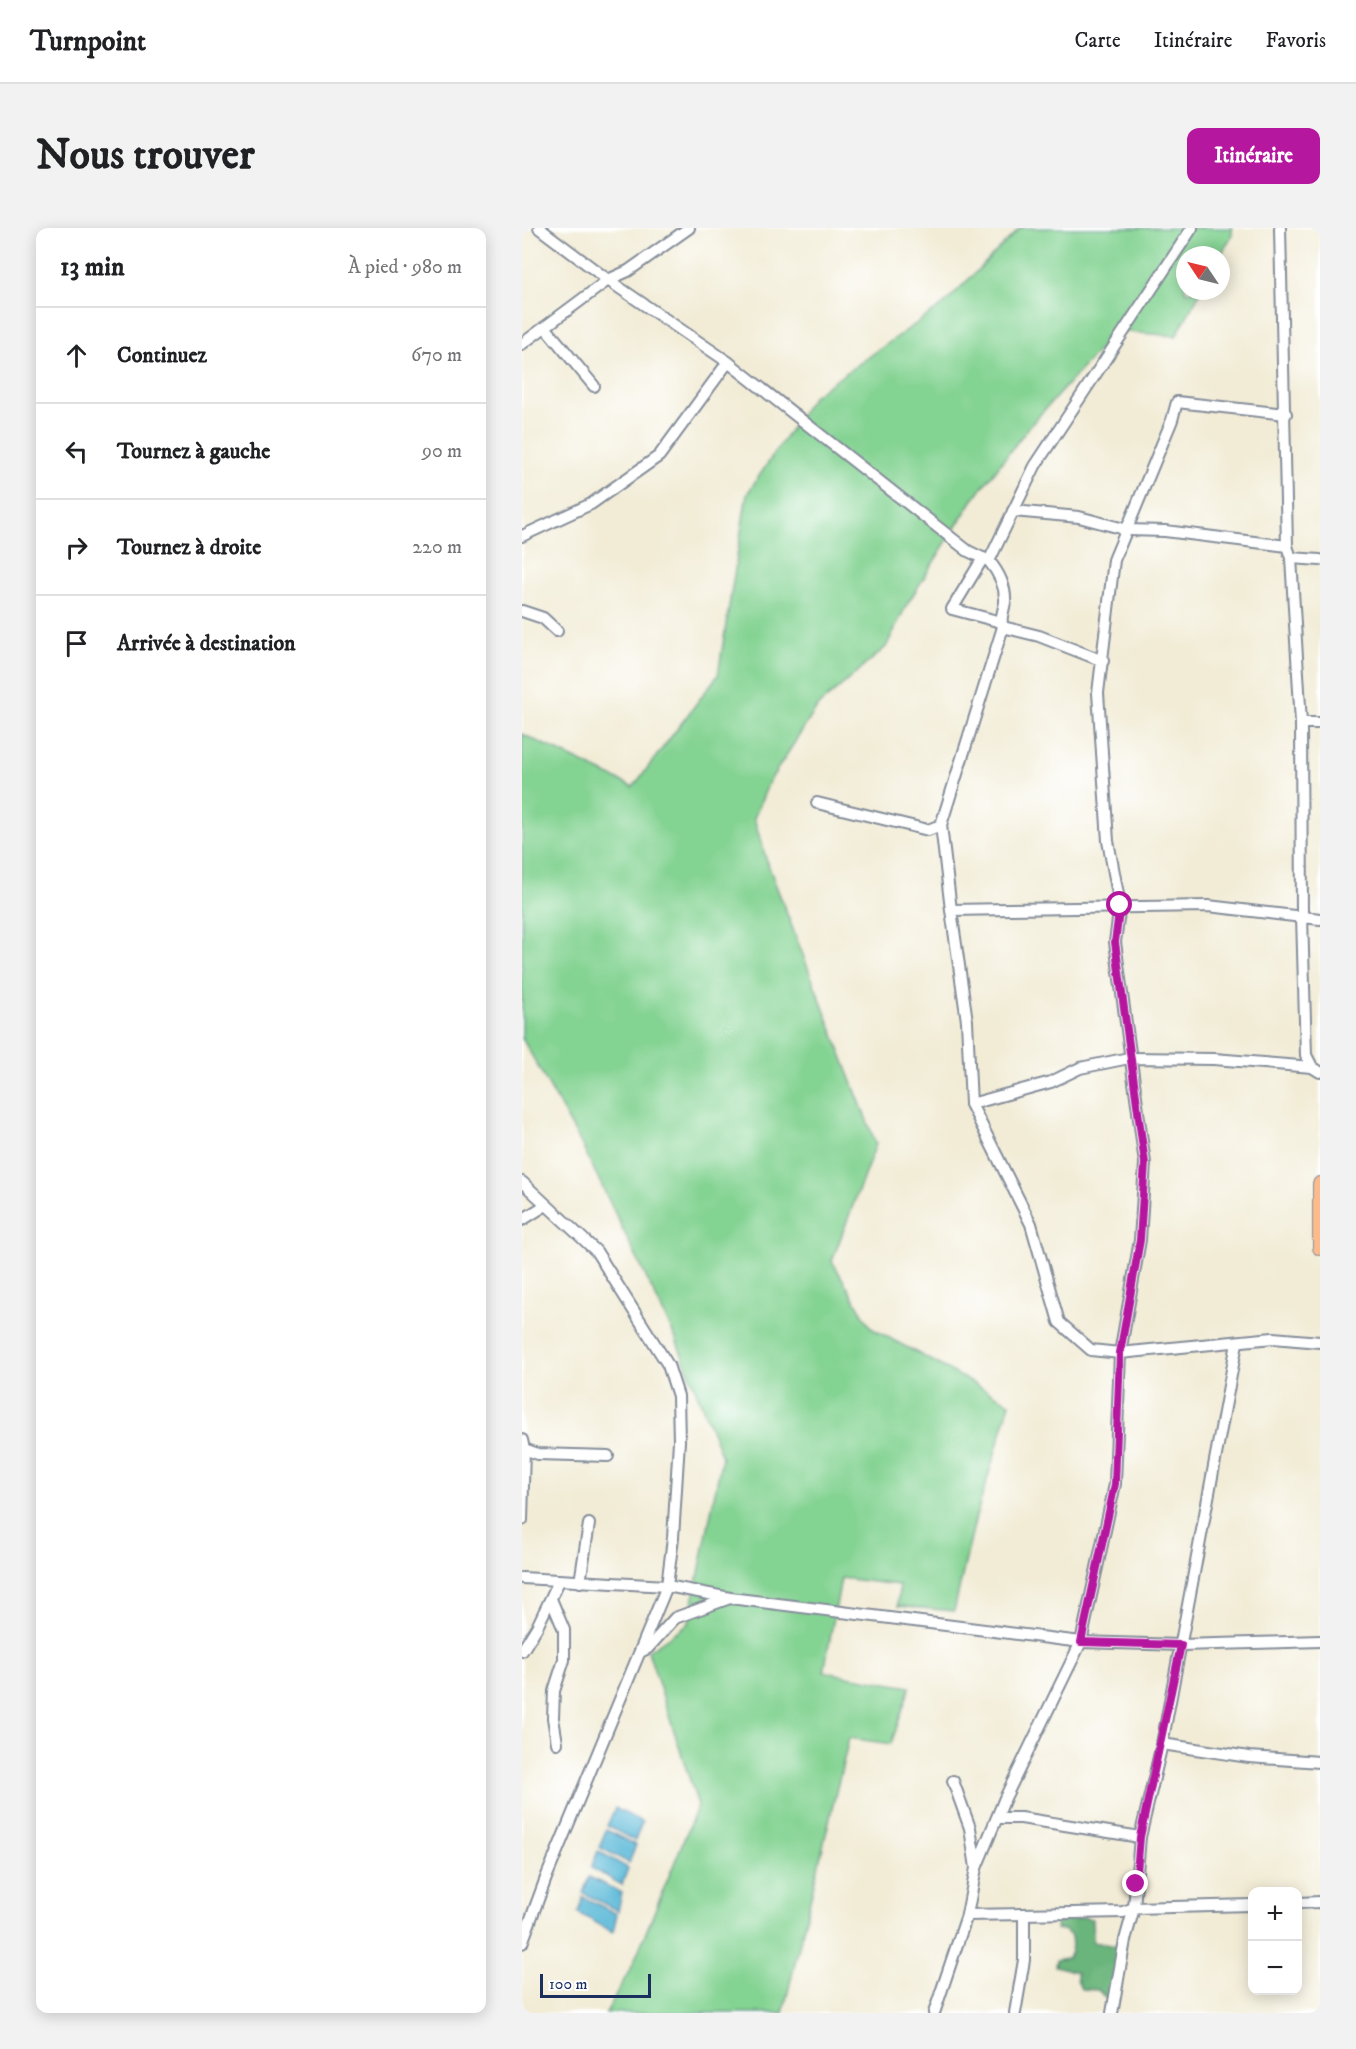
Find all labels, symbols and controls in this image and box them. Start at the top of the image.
text: Turnpoint [30,24,146,59]
text: Carte [1075,28,1121,54]
text: Itinéraire [1154,28,1232,54]
text: Favoris [1265,28,1326,54]
button: Itinéraire [1187,128,1320,184]
text: Nous trouver [36,130,255,182]
north arrow [1176,246,1230,300]
text: 13 min [60,251,125,284]
text: À pied · 980 m [348,255,462,280]
icon: ahead [60,339,93,372]
text: Continuez [117,342,207,369]
text: 670 m [411,343,462,368]
icon: left [60,435,93,468]
text: Tournez à gauche [117,438,270,465]
text: 90 m [422,439,462,464]
icon: right [60,531,93,564]
text: Tournez à droite [117,534,261,561]
text: 220 m [412,535,462,560]
icon: arrive [60,627,93,660]
text: Arrivée à destination [117,630,296,657]
route start [1106,891,1132,917]
route end [1122,1870,1148,1896]
map controls [1248,1887,1302,1995]
button: + [1248,1887,1302,1941]
button: − [1248,1941,1302,1995]
scale bar [540,1971,651,1998]
text: 100 m [549,1974,588,1994]

